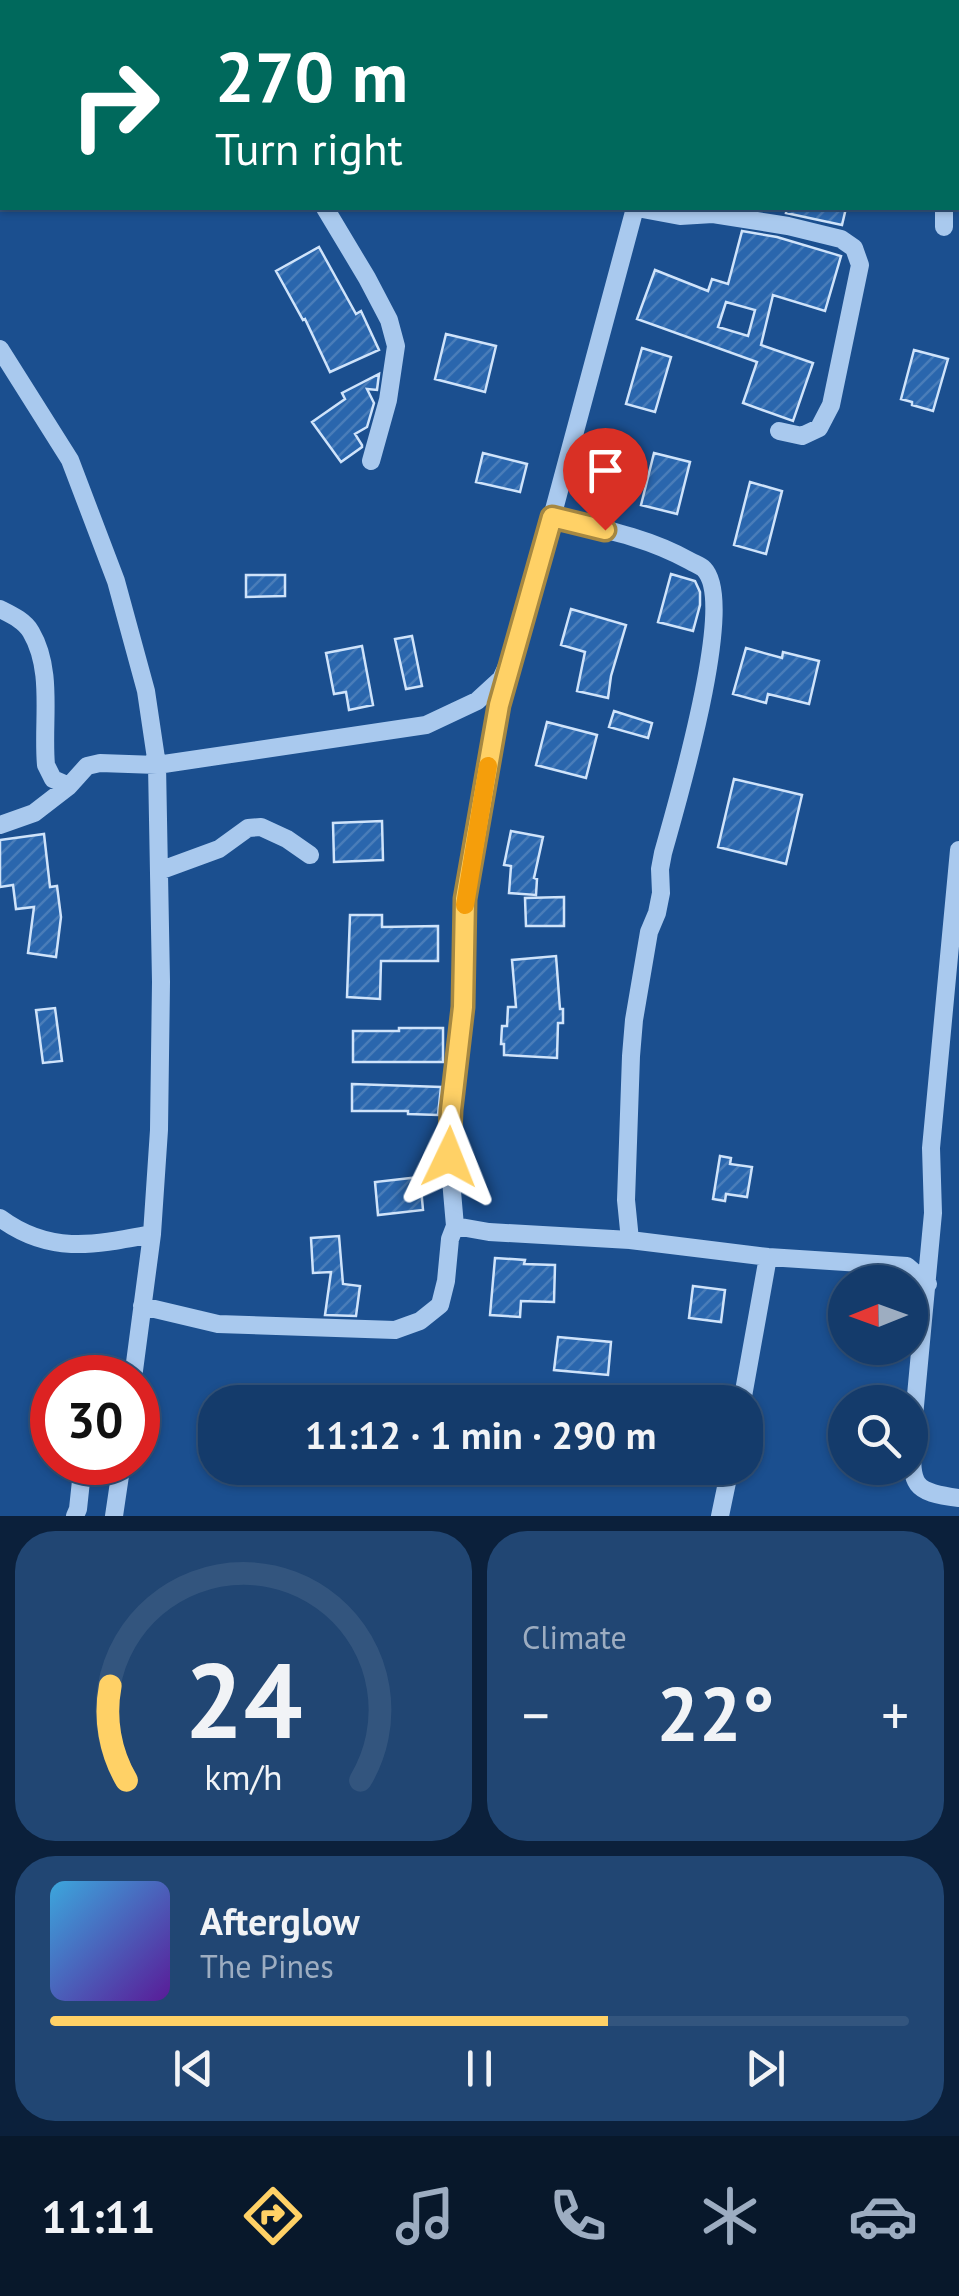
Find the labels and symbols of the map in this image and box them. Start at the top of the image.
pin [563,428,648,531]
position arrow [397,1105,501,1209]
north arrow [828,1265,928,1365]
speed limit sign: 30 [30,1355,160,1485]

